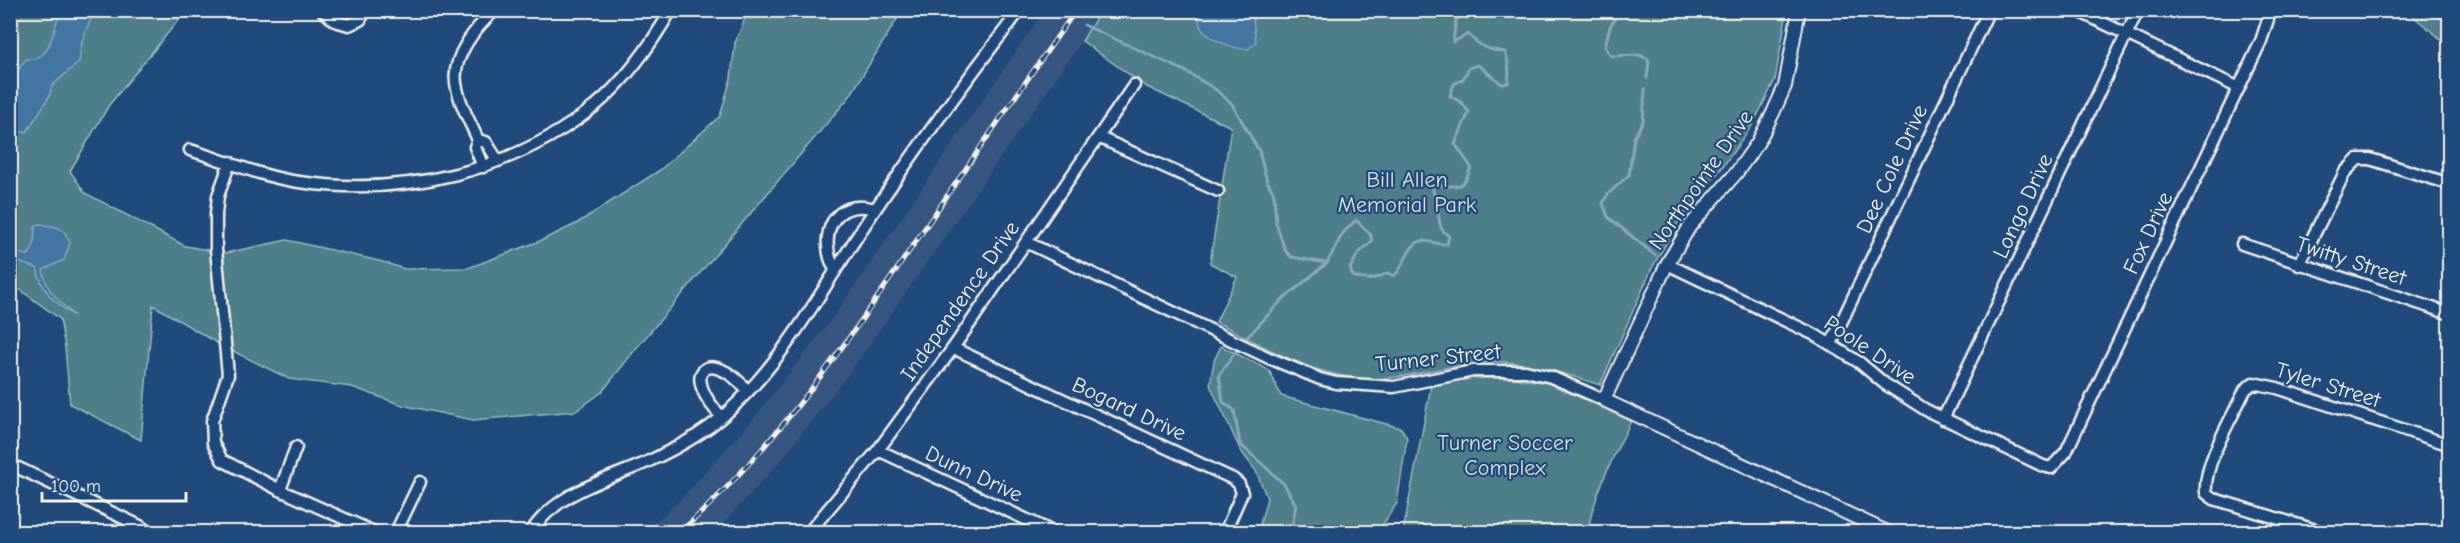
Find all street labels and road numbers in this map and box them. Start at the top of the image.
street label: Dee Cole Drive [1851,101,1933,237]
street label: Northpointe Drive [1643,105,1759,255]
street label: Longo Drive [1987,150,2059,262]
street label: Fox Drive [2118,188,2178,278]
street label: Independence Drive [895,216,1025,386]
street label: Twitty Street [2293,231,2410,291]
street label: Poole Drive [1819,310,1921,390]
street label: Turner Street [1374,338,1503,378]
street label: Tyler Street [2272,357,2384,413]
street label: Bogard Drive [1068,371,1190,447]
street label: Dunn Drive [921,440,1027,508]

